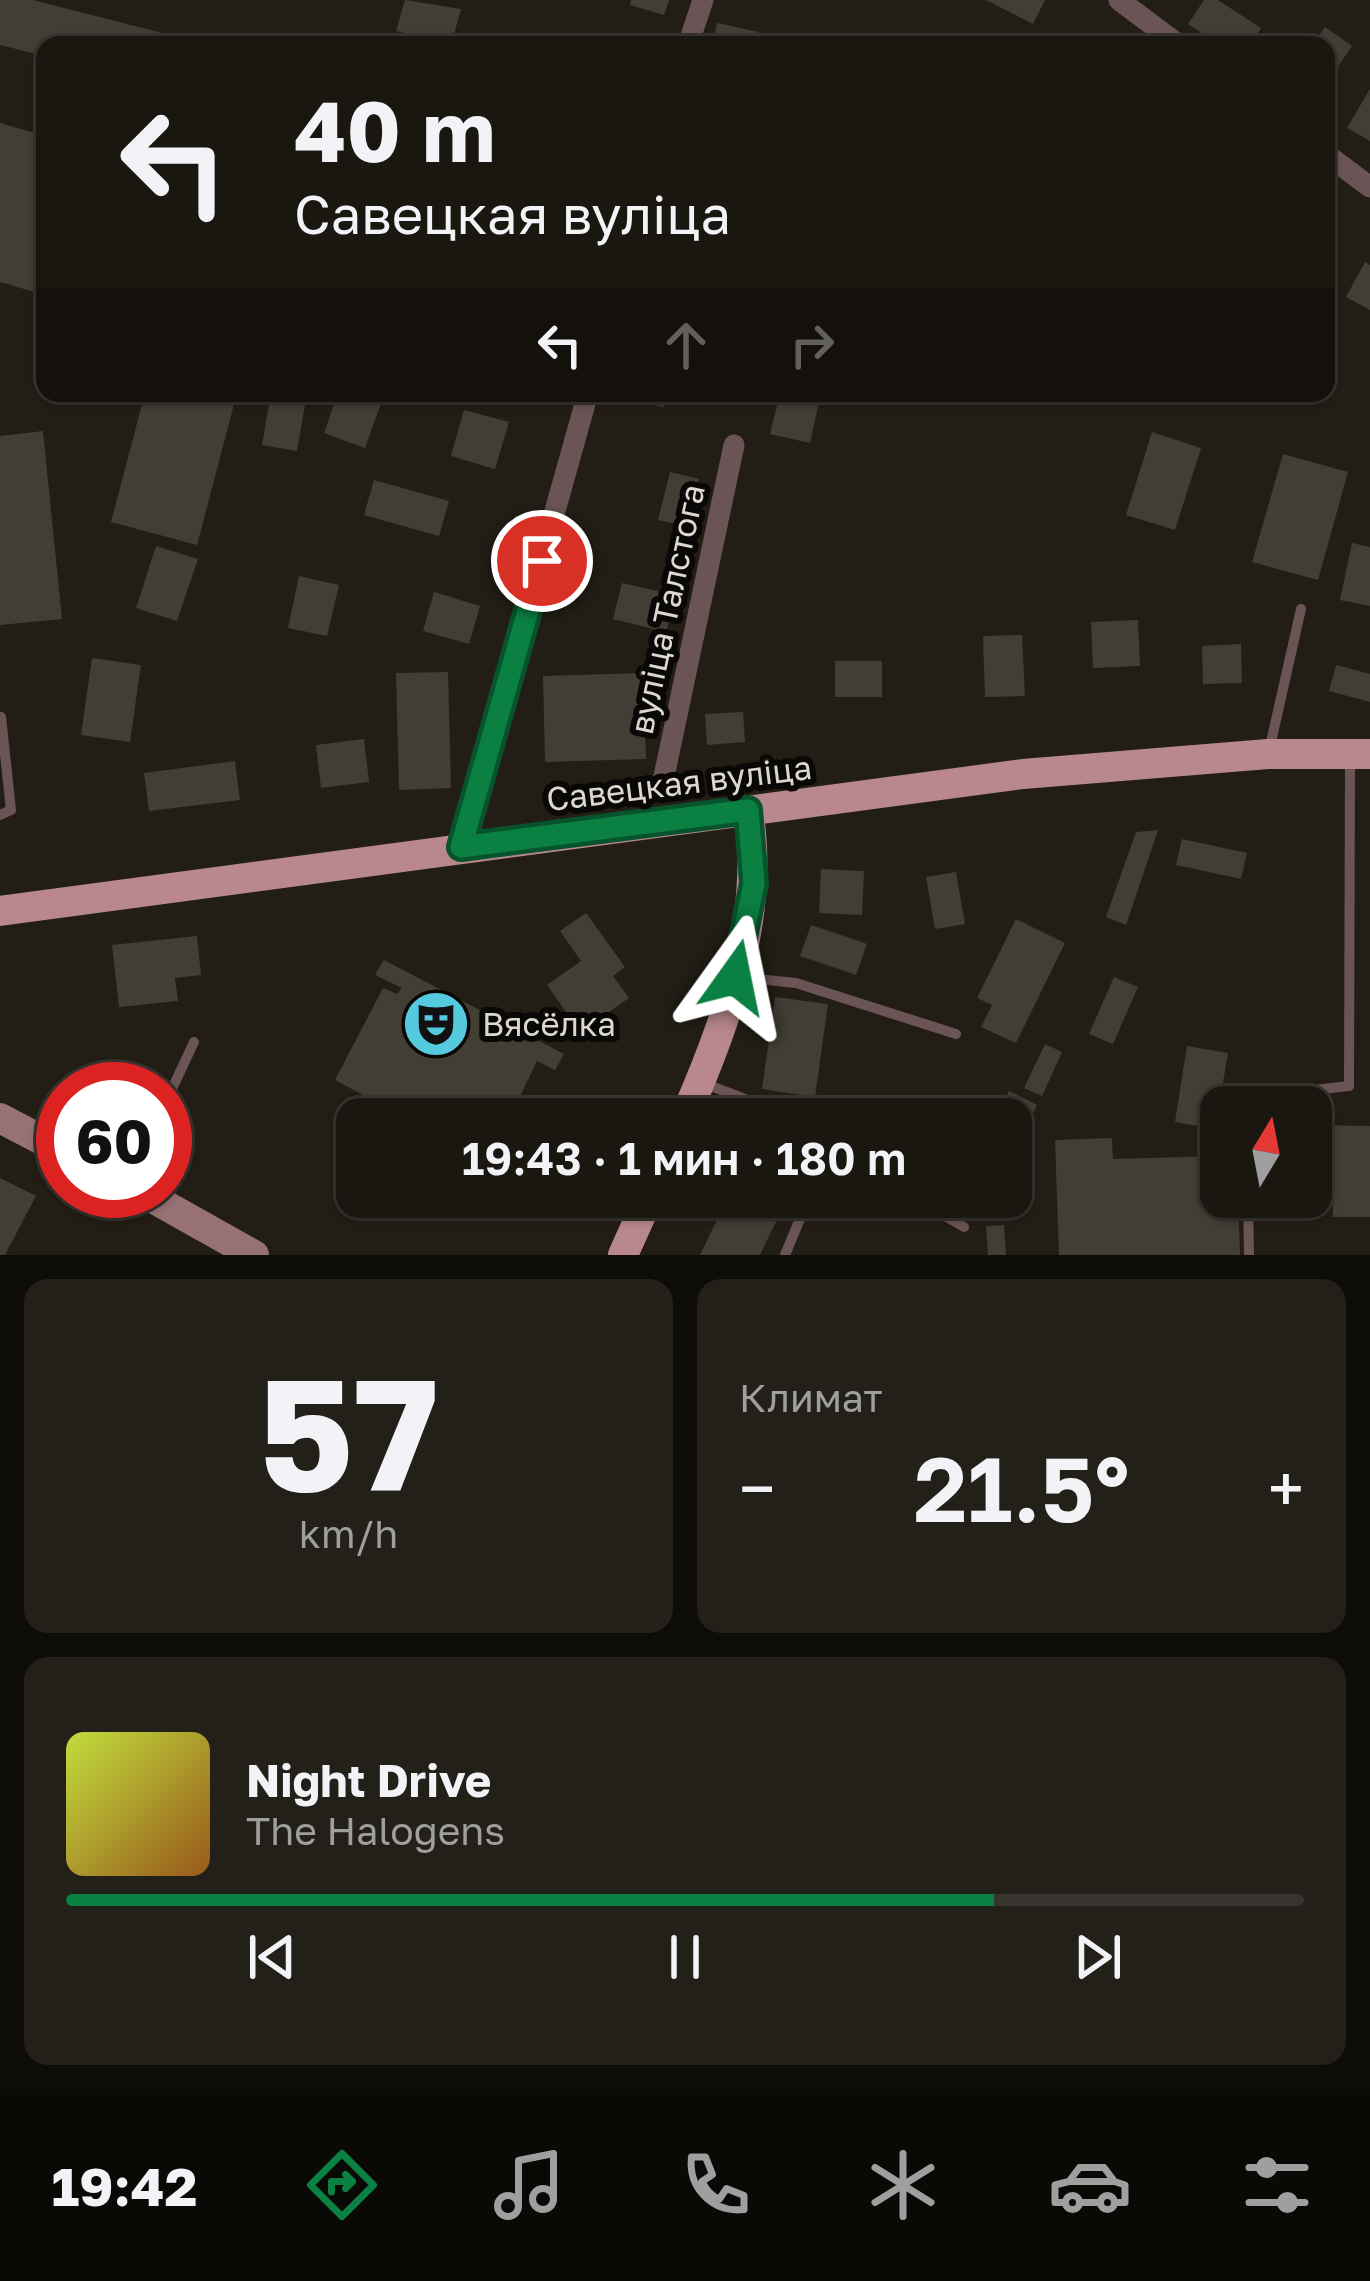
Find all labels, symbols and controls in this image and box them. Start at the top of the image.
text: 40 m [294,80,496,180]
icon: left [96,84,252,240]
text: Савецкая вуліца [294,181,731,246]
icon: left [527,312,593,378]
icon: ahead [653,312,719,378]
icon: right [779,312,845,378]
street label: вуліца Талстога [621,481,712,737]
pin [491,510,593,612]
icon: arrive [509,528,575,594]
street label: Савецкая вуліца [544,747,814,818]
position arrow [672,914,798,1040]
theatre icon: Вясёлка [401,989,471,1059]
place label: Вясёлка [482,1004,616,1043]
speed limit sign: 60 [36,1062,192,1218]
north arrow [1200,1086,1332,1218]
map controls [1200,1086,1332,1218]
text: 19:43 · 1 мин · 180 m [462,1131,906,1185]
text: 57 [258,1338,439,1525]
text: Климат [739,1374,883,1421]
text: 21.5° [913,1434,1130,1542]
text: − [739,1448,775,1528]
text: + [1268,1448,1304,1528]
text: km/h [299,1510,398,1557]
text: Night Drive [246,1753,491,1807]
text: The Halogens [246,1807,505,1854]
icon: previous [239,1924,305,1990]
icon: pause [652,1924,718,1990]
icon: next [1065,1924,1131,1990]
icon: directions [300,2143,384,2227]
icon: music [487,2143,571,2227]
icon: phone [674,2143,758,2227]
icon: climate [861,2143,945,2227]
icon: car [1048,2143,1132,2227]
icon: filters [1235,2143,1319,2227]
text: 19:42 [51,2153,198,2218]

